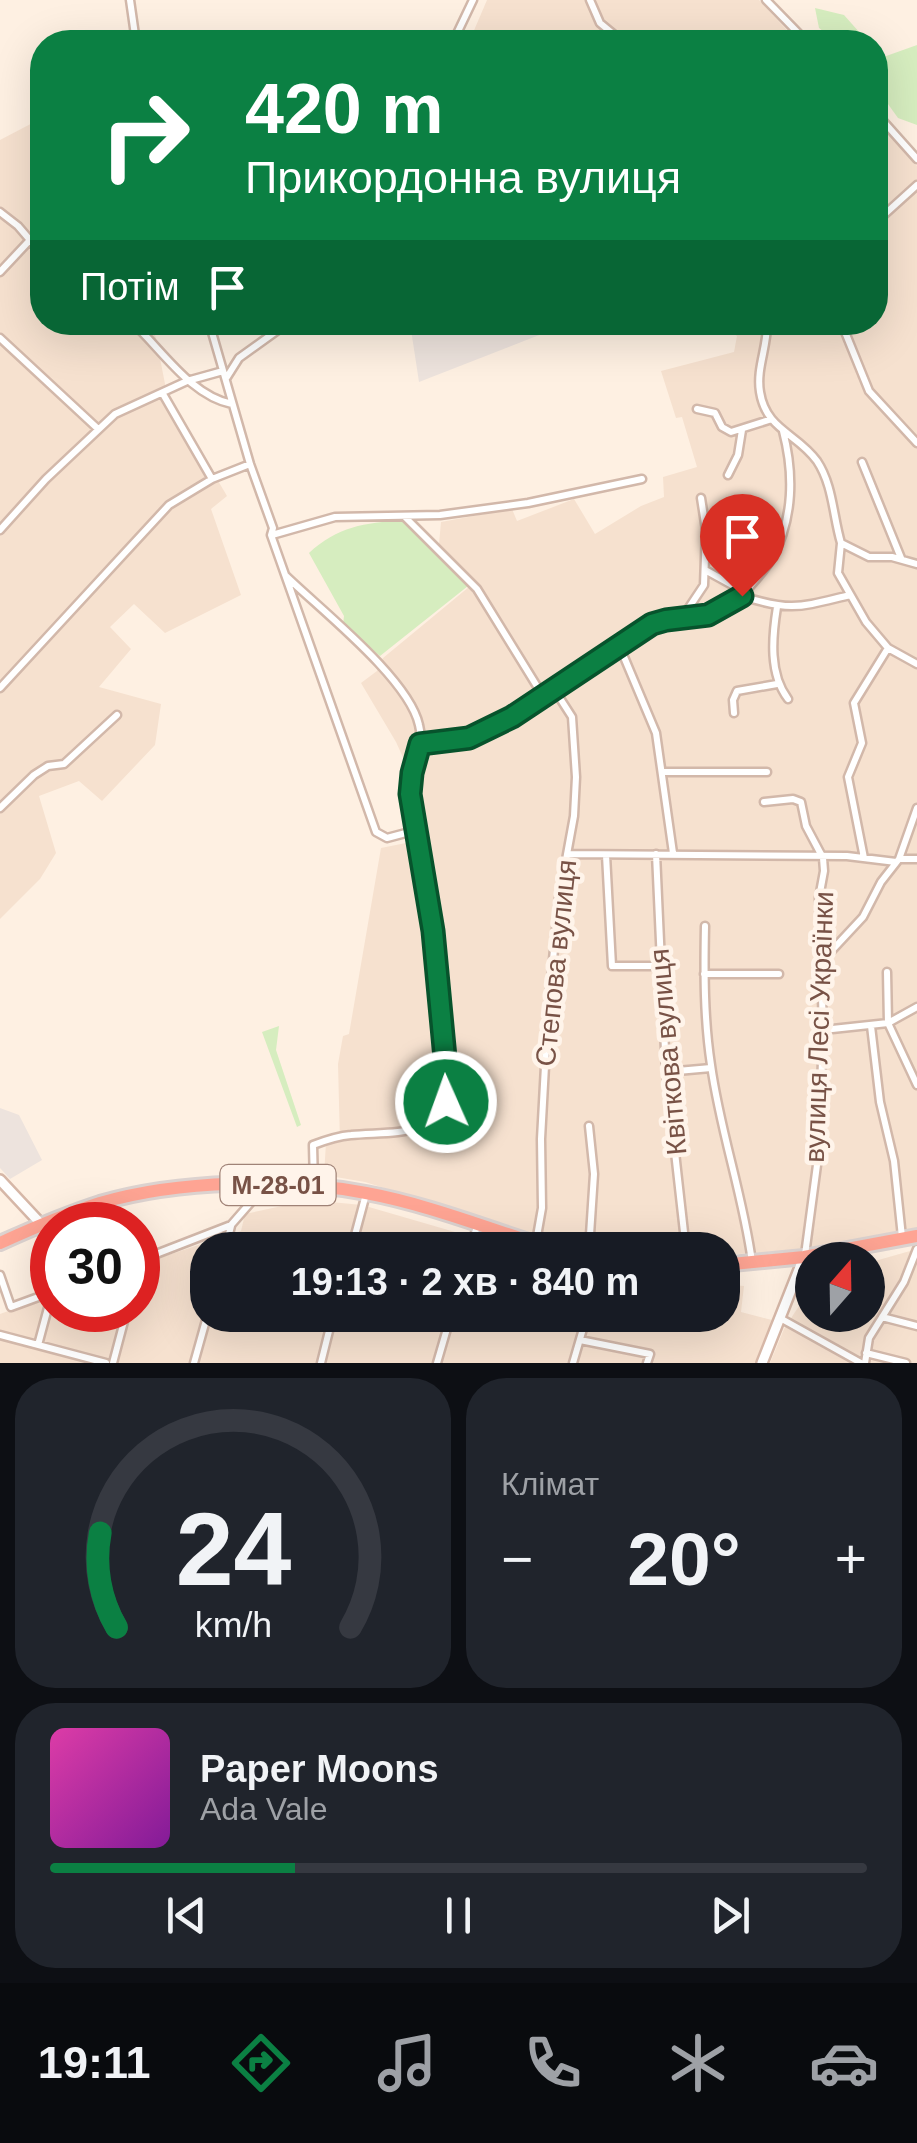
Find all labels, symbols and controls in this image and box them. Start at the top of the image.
icon: right [80,70,210,200]
text: 420 m [245,70,443,148]
text: Прикордонна вулиця [245,152,681,203]
icon: arrive [200,260,255,315]
text: Потім [80,266,180,308]
pin [700,494,785,597]
icon: arrive [715,509,770,564]
street label: Степова вулиця [530,858,582,1068]
street label: вулиця Лесі Українки [799,891,839,1163]
street label: Квіткова вулиця [644,947,692,1157]
position arrow [394,1050,498,1154]
road number: М-28-01 [220,1165,336,1205]
speed limit sign: 30 [30,1202,160,1332]
north arrow [795,1242,885,1332]
map controls [795,1242,885,1332]
text: 19:13 · 2 хв · 840 m [291,1261,639,1303]
text: Клімат [501,1466,599,1502]
text: 24 [175,1491,291,1607]
text: 20° [627,1517,741,1601]
text: − [501,1528,533,1590]
text: + [835,1528,867,1590]
text: km/h [194,1605,272,1645]
text: Paper Moons [200,1748,439,1790]
text: Ada Vale [200,1791,328,1827]
icon: previous [159,1888,214,1943]
icon: pause [431,1888,486,1943]
icon: next [703,1888,758,1943]
icon: directions [226,2028,296,2098]
icon: music [372,2028,442,2098]
icon: phone [518,2028,588,2098]
icon: climate [663,2028,733,2098]
icon: car [809,2028,879,2098]
text: 19:11 [38,2037,150,2088]

